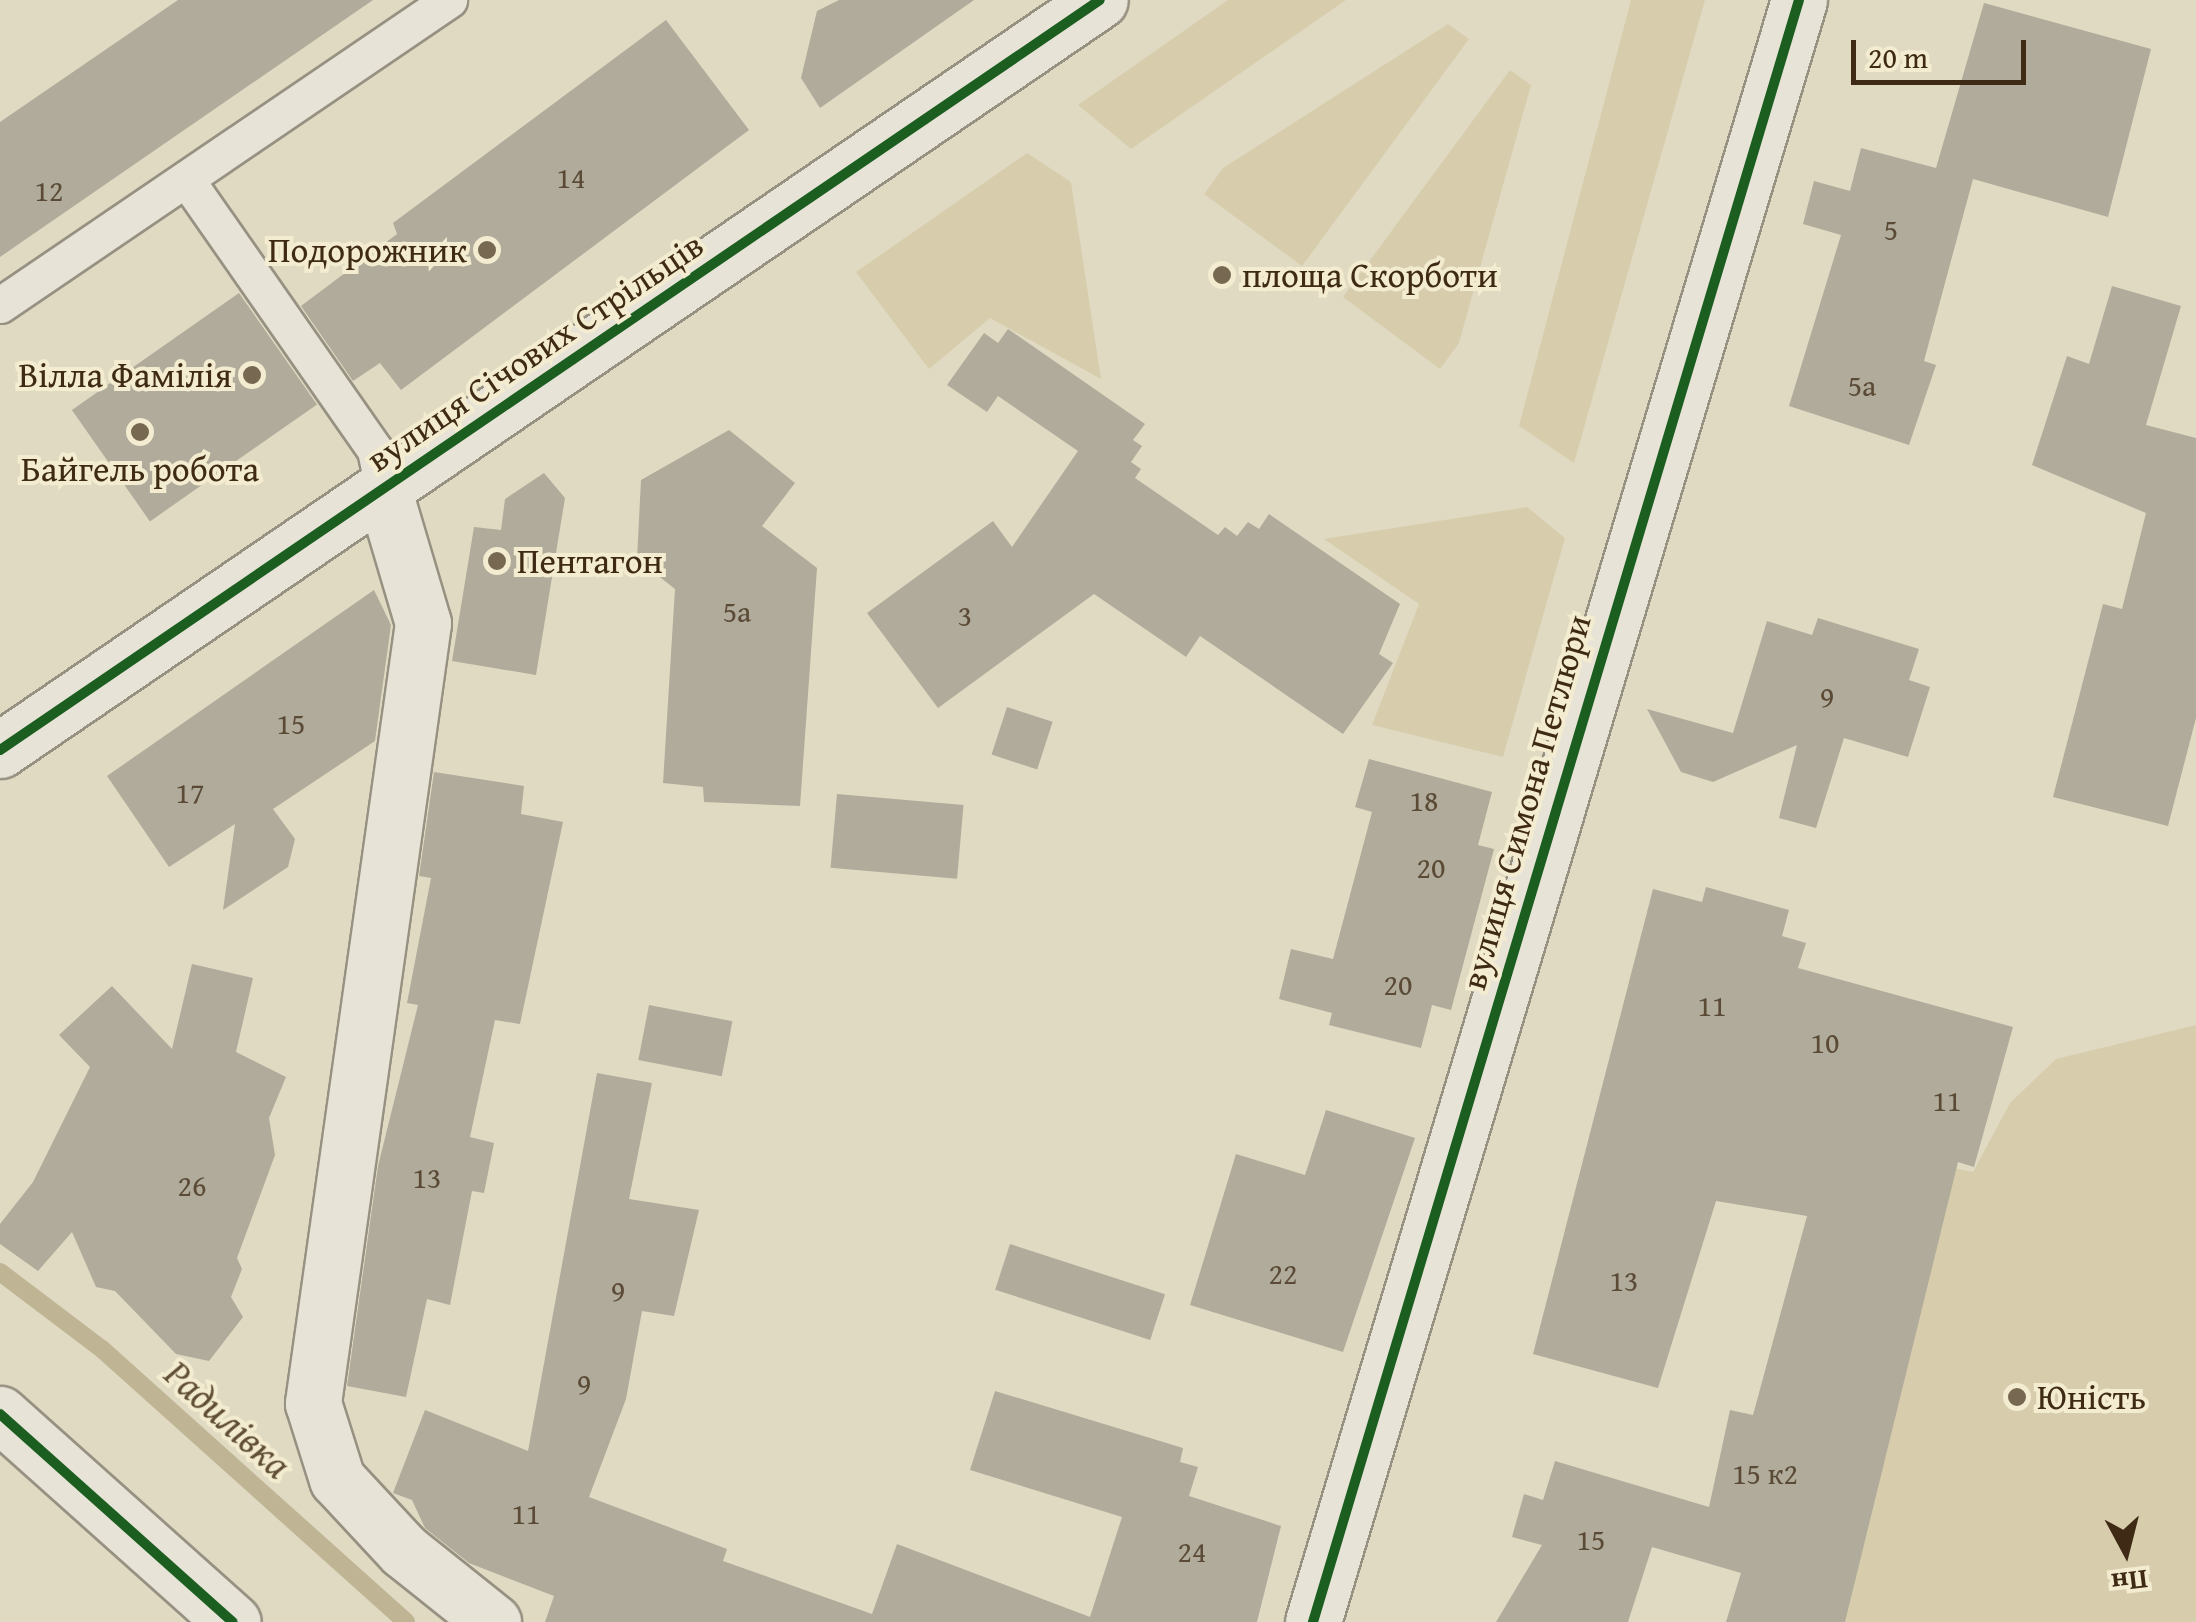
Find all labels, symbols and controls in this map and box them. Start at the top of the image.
scale bar [1856,20,2031,82]
text: 20 m [1868,35,1928,79]
house number: 14 [557,159,585,195]
house number: 12 [35,172,63,208]
house number: 5 [1884,211,1898,247]
street label: вулиця Січових Стрільців [359,224,711,480]
place label: Подорожник [268,229,467,271]
marker: Подорожник [476,239,498,261]
place label: площа Скорботи [1242,254,1498,296]
marker: площа Скорботи [1211,264,1233,286]
place label: Вілла Фамілія [18,354,232,396]
marker: Вілла Фамілія [241,364,263,386]
house number: 5а [1848,367,1876,403]
marker: Байгель робота [129,421,151,443]
place label: Байгель робота [21,448,259,490]
place label: Пентагон [517,540,663,582]
marker: Пентагон [486,550,508,572]
house number: 5а [723,593,751,629]
house number: 3 [958,597,972,633]
street label: вулиця Симона Петлюри [1452,610,1600,994]
house number: 9 [1820,678,1834,714]
house number: 15 [277,705,305,741]
house number: 17 [176,774,204,810]
house number: 18 [1410,782,1438,818]
house number: 20 [1417,849,1445,885]
house number: 20 [1384,966,1412,1002]
house number: 11 [1698,987,1726,1023]
house number: 10 [1811,1024,1839,1060]
house number: 11 [1933,1082,1961,1118]
house number: 13 [413,1159,441,1195]
house number: 26 [178,1167,206,1203]
house number: 22 [1269,1255,1297,1291]
house number: 13 [1610,1262,1638,1298]
house number: 9 [611,1272,625,1308]
water label: Радилівка [156,1351,300,1487]
house number: 9 [577,1365,591,1401]
place label: Юність [2037,1376,2146,1418]
marker: Юність [2006,1386,2028,1408]
house number: 15 к2 [1732,1455,1798,1491]
house number: 11 [512,1495,540,1531]
north arrow [2076,1502,2176,1602]
house number: 15 [1577,1521,1605,1557]
house number: 24 [1178,1533,1206,1569]
text: Пн [2109,1560,2150,1605]

